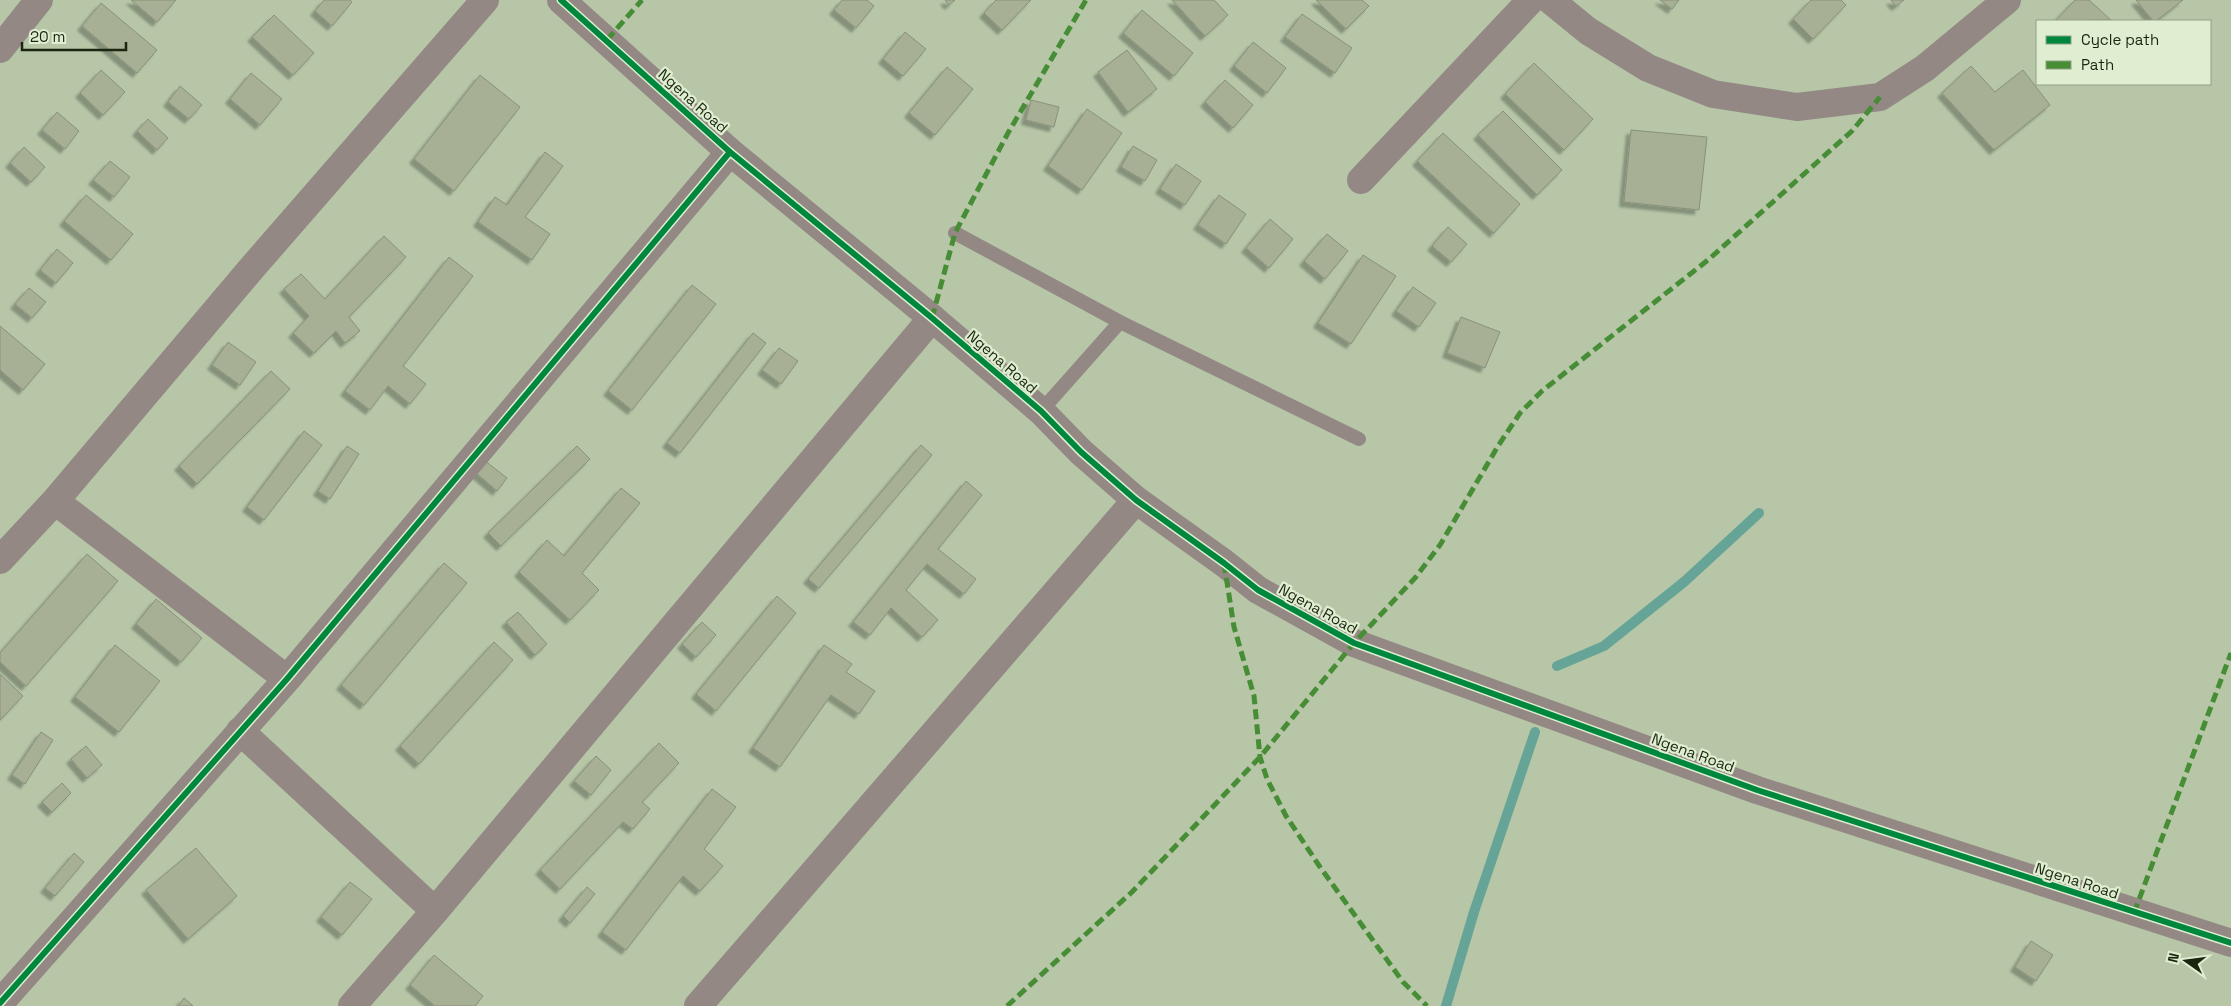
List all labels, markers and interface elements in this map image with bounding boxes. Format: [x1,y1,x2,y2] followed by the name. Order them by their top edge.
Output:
[22,20,126,52] scale bar
[2036,20,2211,85] legend
[30,27,65,46] text: 20 m
[2081,30,2159,49] text: Cycle path
[2081,55,2114,74] text: Path
[655,64,732,137] street label: Ngena Road
[963,326,1041,397] street label: Ngena Road
[1276,579,1361,638] street label: Ngena Road
[1649,729,1737,776] street label: Ngena Road
[2033,858,2121,903] street label: Ngena Road
[2161,936,2211,986] north arrow
[2164,951,2183,965] text: N

